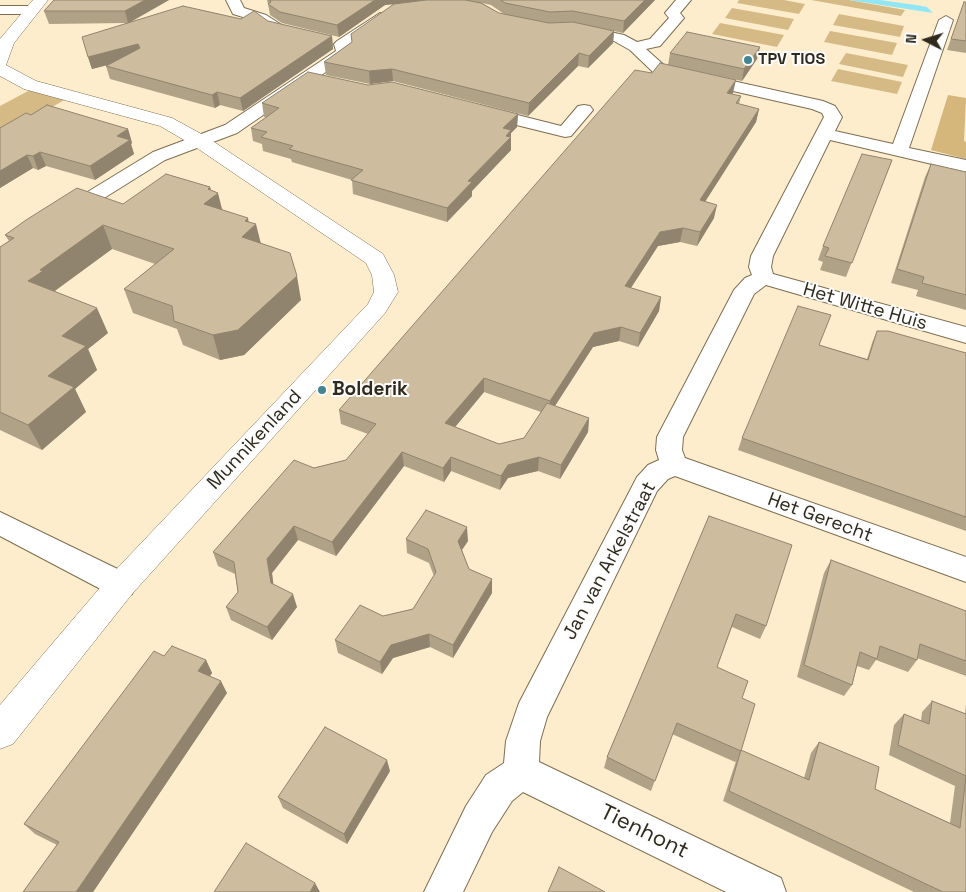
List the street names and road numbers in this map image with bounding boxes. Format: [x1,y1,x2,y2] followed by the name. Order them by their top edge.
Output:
[800,278,930,336] street label: Het Witte Huis
[203,385,307,495] street label: Munnikenland
[559,478,661,644] street label: Jan van Arkelstraat
[764,488,876,548] street label: Het Gerecht
[596,799,692,865] street label: Tienhont

